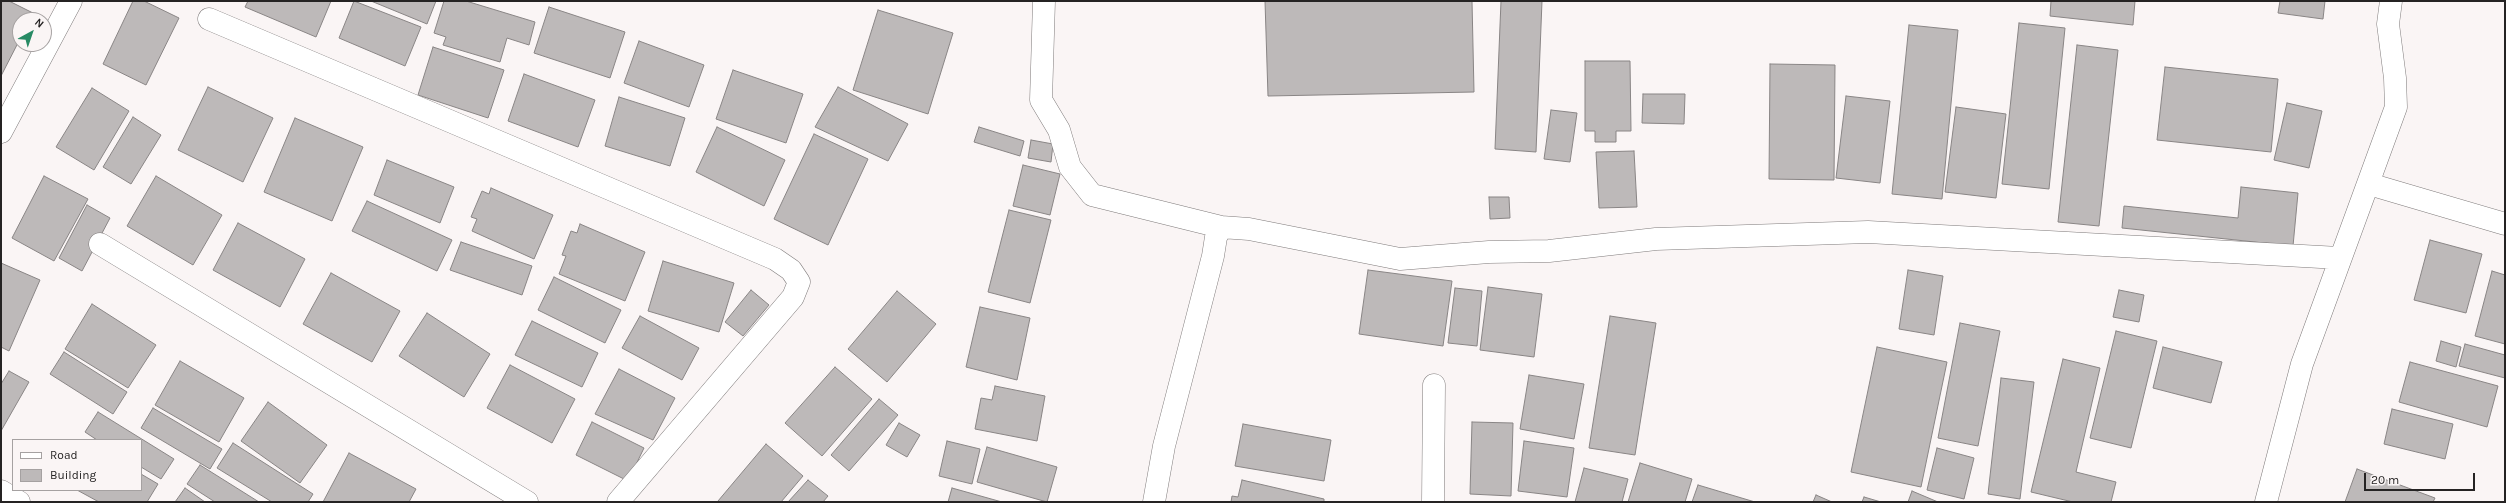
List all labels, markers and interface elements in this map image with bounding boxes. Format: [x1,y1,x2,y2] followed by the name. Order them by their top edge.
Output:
[12,12,52,52] north arrow
[32,16,47,31] text: N
[12,439,142,491] legend
[50,448,78,462] text: Road
[2366,465,2477,491] scale bar
[50,468,96,482] text: Building
[2371,473,2399,487] text: 20 m

